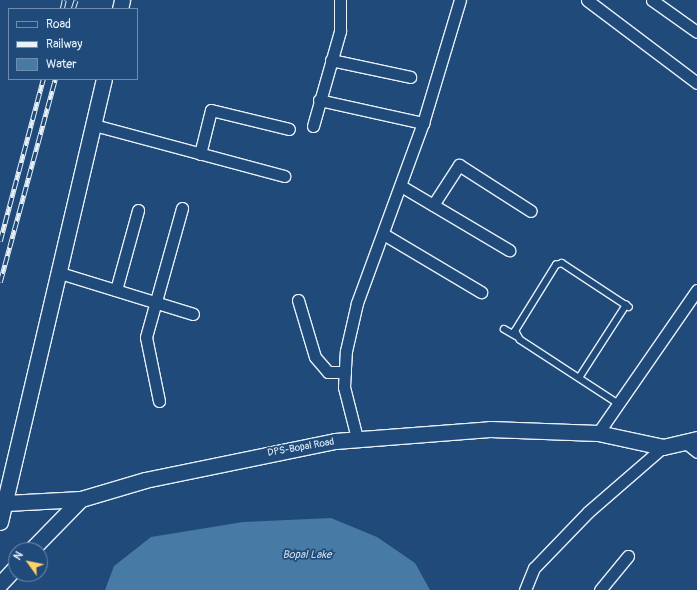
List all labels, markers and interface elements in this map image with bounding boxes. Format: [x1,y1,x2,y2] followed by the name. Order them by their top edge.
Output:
[8,8,138,80] legend
[46,17,71,32] text: Road
[46,37,82,52] text: Railway
[46,57,77,72] text: Water
[267,436,335,460] street label: DPS-Bopal Road
[8,542,48,582] north arrow
[283,548,331,562] water label: Bopal Lake
[11,549,26,562] text: N

